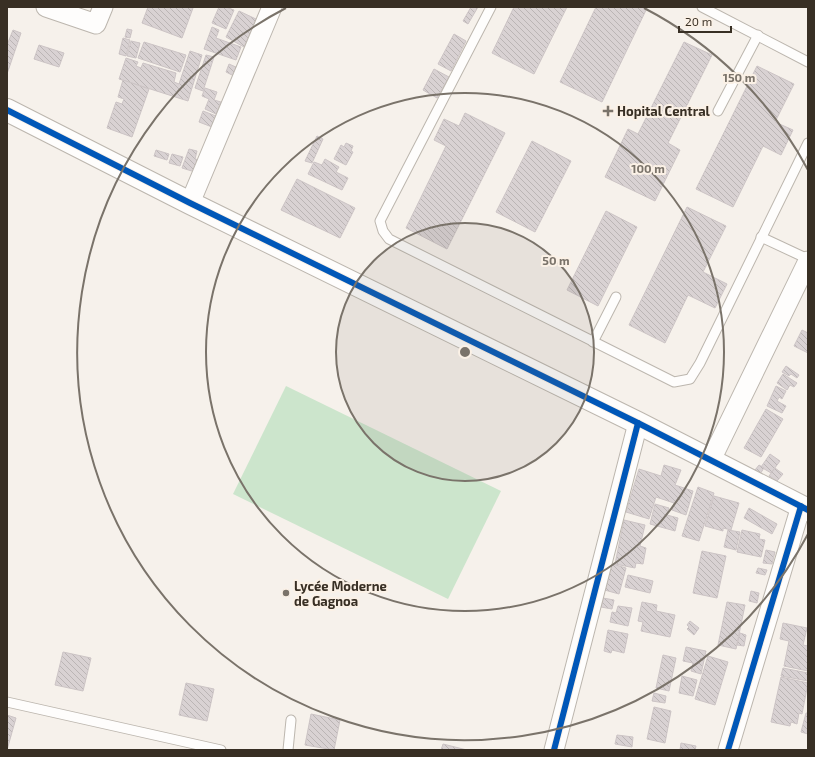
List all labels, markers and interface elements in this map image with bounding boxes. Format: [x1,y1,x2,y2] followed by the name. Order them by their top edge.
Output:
[679,8,731,34] scale bar
[685,14,712,28] text: 20 m
[723,70,755,84] text: 150 m
[617,103,711,119] place label: Hopital Central
[602,105,614,117] marker: Hopital Central
[631,161,665,175] text: 100 m
[542,253,570,267] text: 50 m
[458,345,472,359] centre of rings
[294,578,387,609] place label: Lycée Moderne de Gagnoa
[281,588,291,598] marker: Lycée Moderne de Gagnoa

